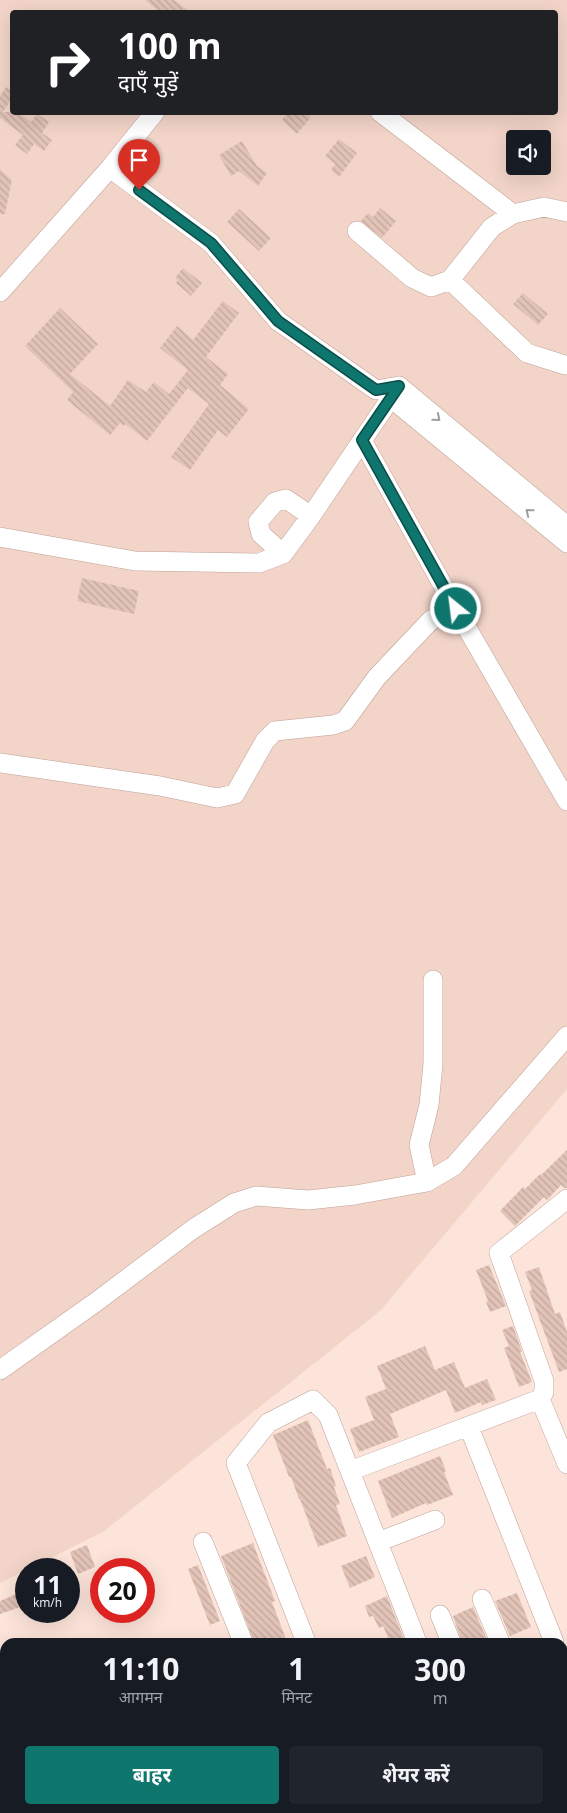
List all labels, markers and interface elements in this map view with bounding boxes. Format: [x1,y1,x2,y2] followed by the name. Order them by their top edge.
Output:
[118,22,222,69] text: 100 m
[35,30,100,95] icon: right
[118,67,178,97] text: दाएँ मुड़ें
[506,130,551,175] map controls
[506,130,551,175] button: sound
[118,139,160,190] pin
[125,146,153,174] icon: arrive
[431,412,440,421] one-way arrow
[526,509,535,518] one-way arrow
[429,582,481,634] position arrow
[90,1558,155,1623] speed limit sign: 20
[33,1567,62,1601] text: 11
[33,1594,62,1611] text: km/h
[102,1648,179,1689] text: 11:10
[288,1648,305,1689] text: 1
[414,1649,466,1690] text: 300
[119,1686,163,1708] text: आगमन
[282,1686,312,1708] text: मिनट
[433,1687,447,1709] text: m
[25,1746,279,1804] button: बाहर
[289,1746,543,1804] button: शेयर करें

